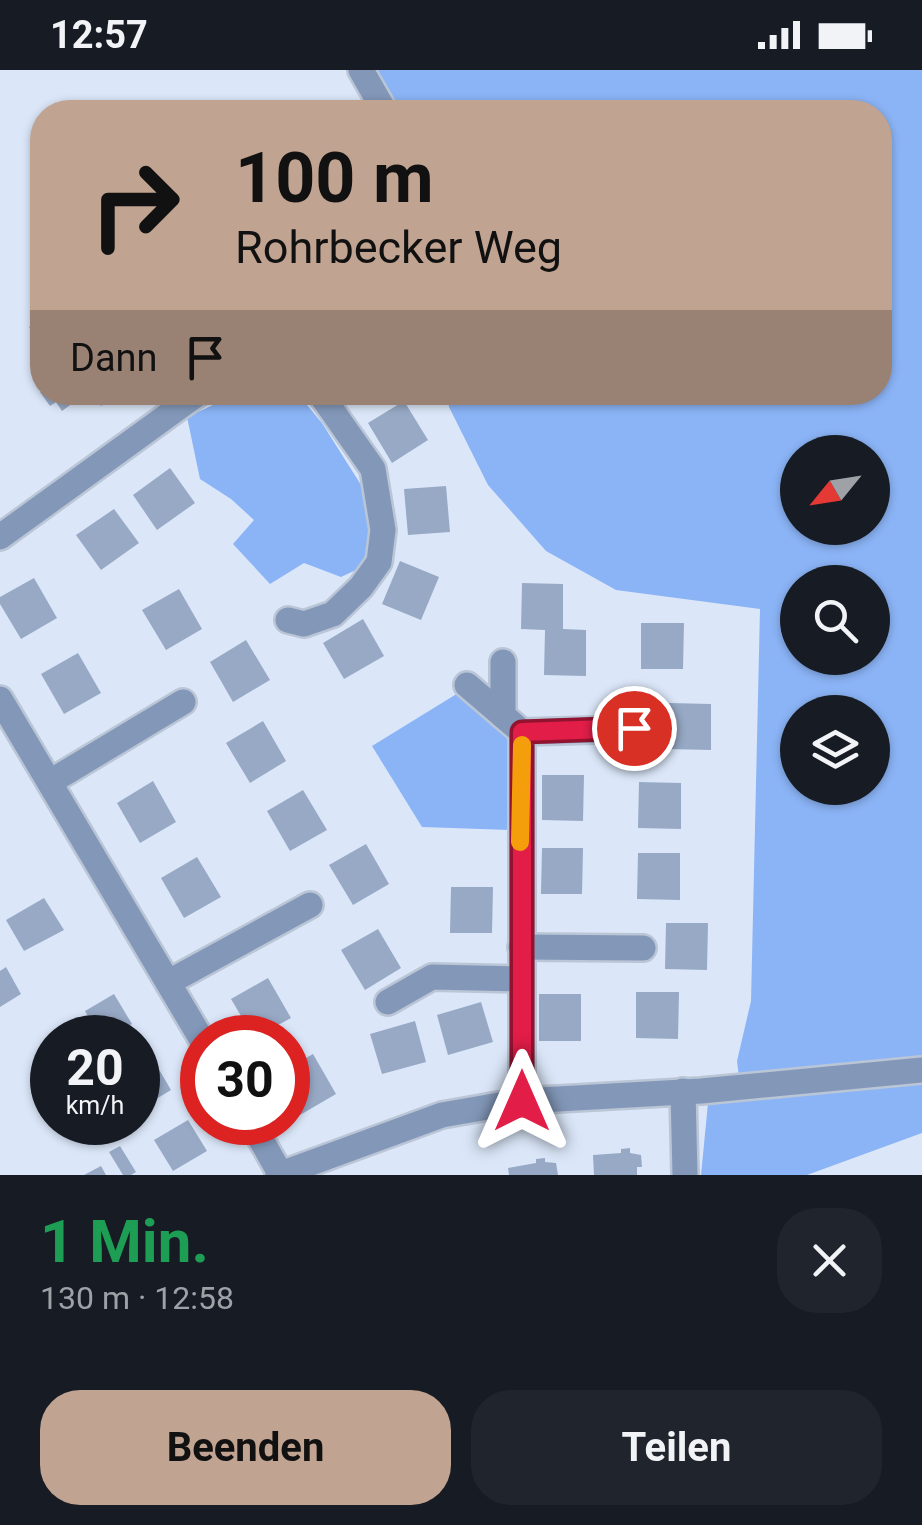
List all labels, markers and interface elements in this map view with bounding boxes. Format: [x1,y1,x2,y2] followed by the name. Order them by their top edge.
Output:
[50,13,148,57] text: 12:57
[235,137,434,219] text: 100 m
[70,140,200,270] icon: right
[235,221,562,274] text: Rohrbecker Weg
[178,330,233,385] icon: arrive
[70,336,158,380] text: Dann
[780,435,890,545] north arrow
[780,435,890,805] map controls
[780,565,890,675] button: search
[592,686,677,771] pin
[780,695,890,805] button: layers
[607,701,662,756] icon: arrive
[180,1015,310,1145] speed limit sign: 30
[66,1039,124,1097] text: 20
[470,1049,574,1153] position arrow
[66,1091,124,1120] text: km/h
[40,1206,209,1277] text: 1 Min.
[777,1208,882,1313] button: close
[40,1279,234,1317] text: 130 m · 12:58
[40,1390,451,1505] button: Beenden
[471,1390,882,1505] button: Teilen

